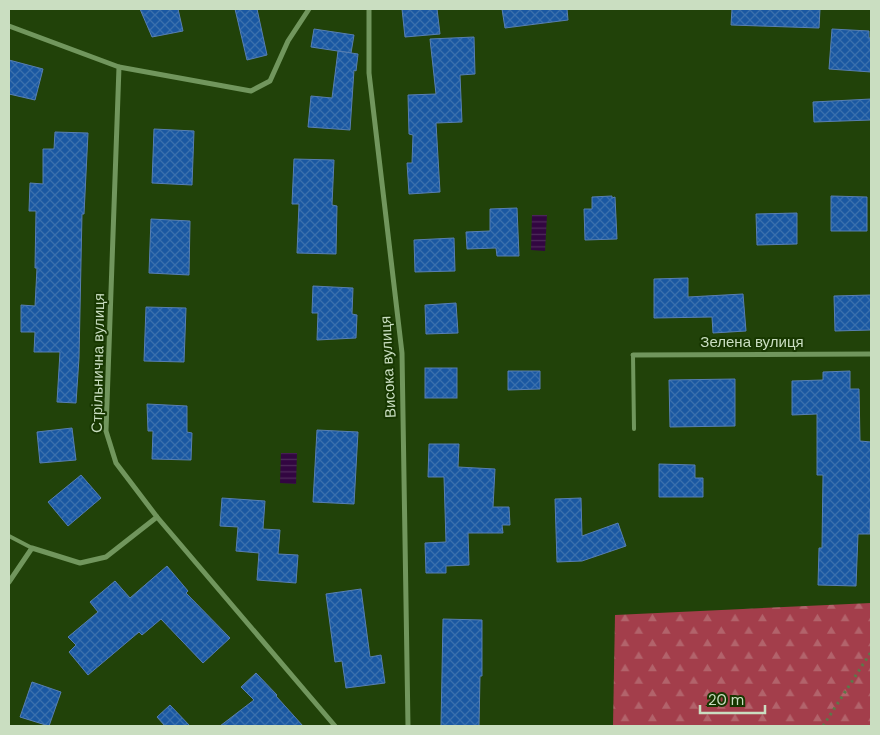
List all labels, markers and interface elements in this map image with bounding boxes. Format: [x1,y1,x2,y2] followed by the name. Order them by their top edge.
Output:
[87,293,109,433] street label: Стрільнична вулиця
[375,315,401,419] street label: Висока вулиця
[700,332,804,352] street label: Зелена вулиця
[700,682,765,714] scale bar
[708,690,744,710] text: 20 m

